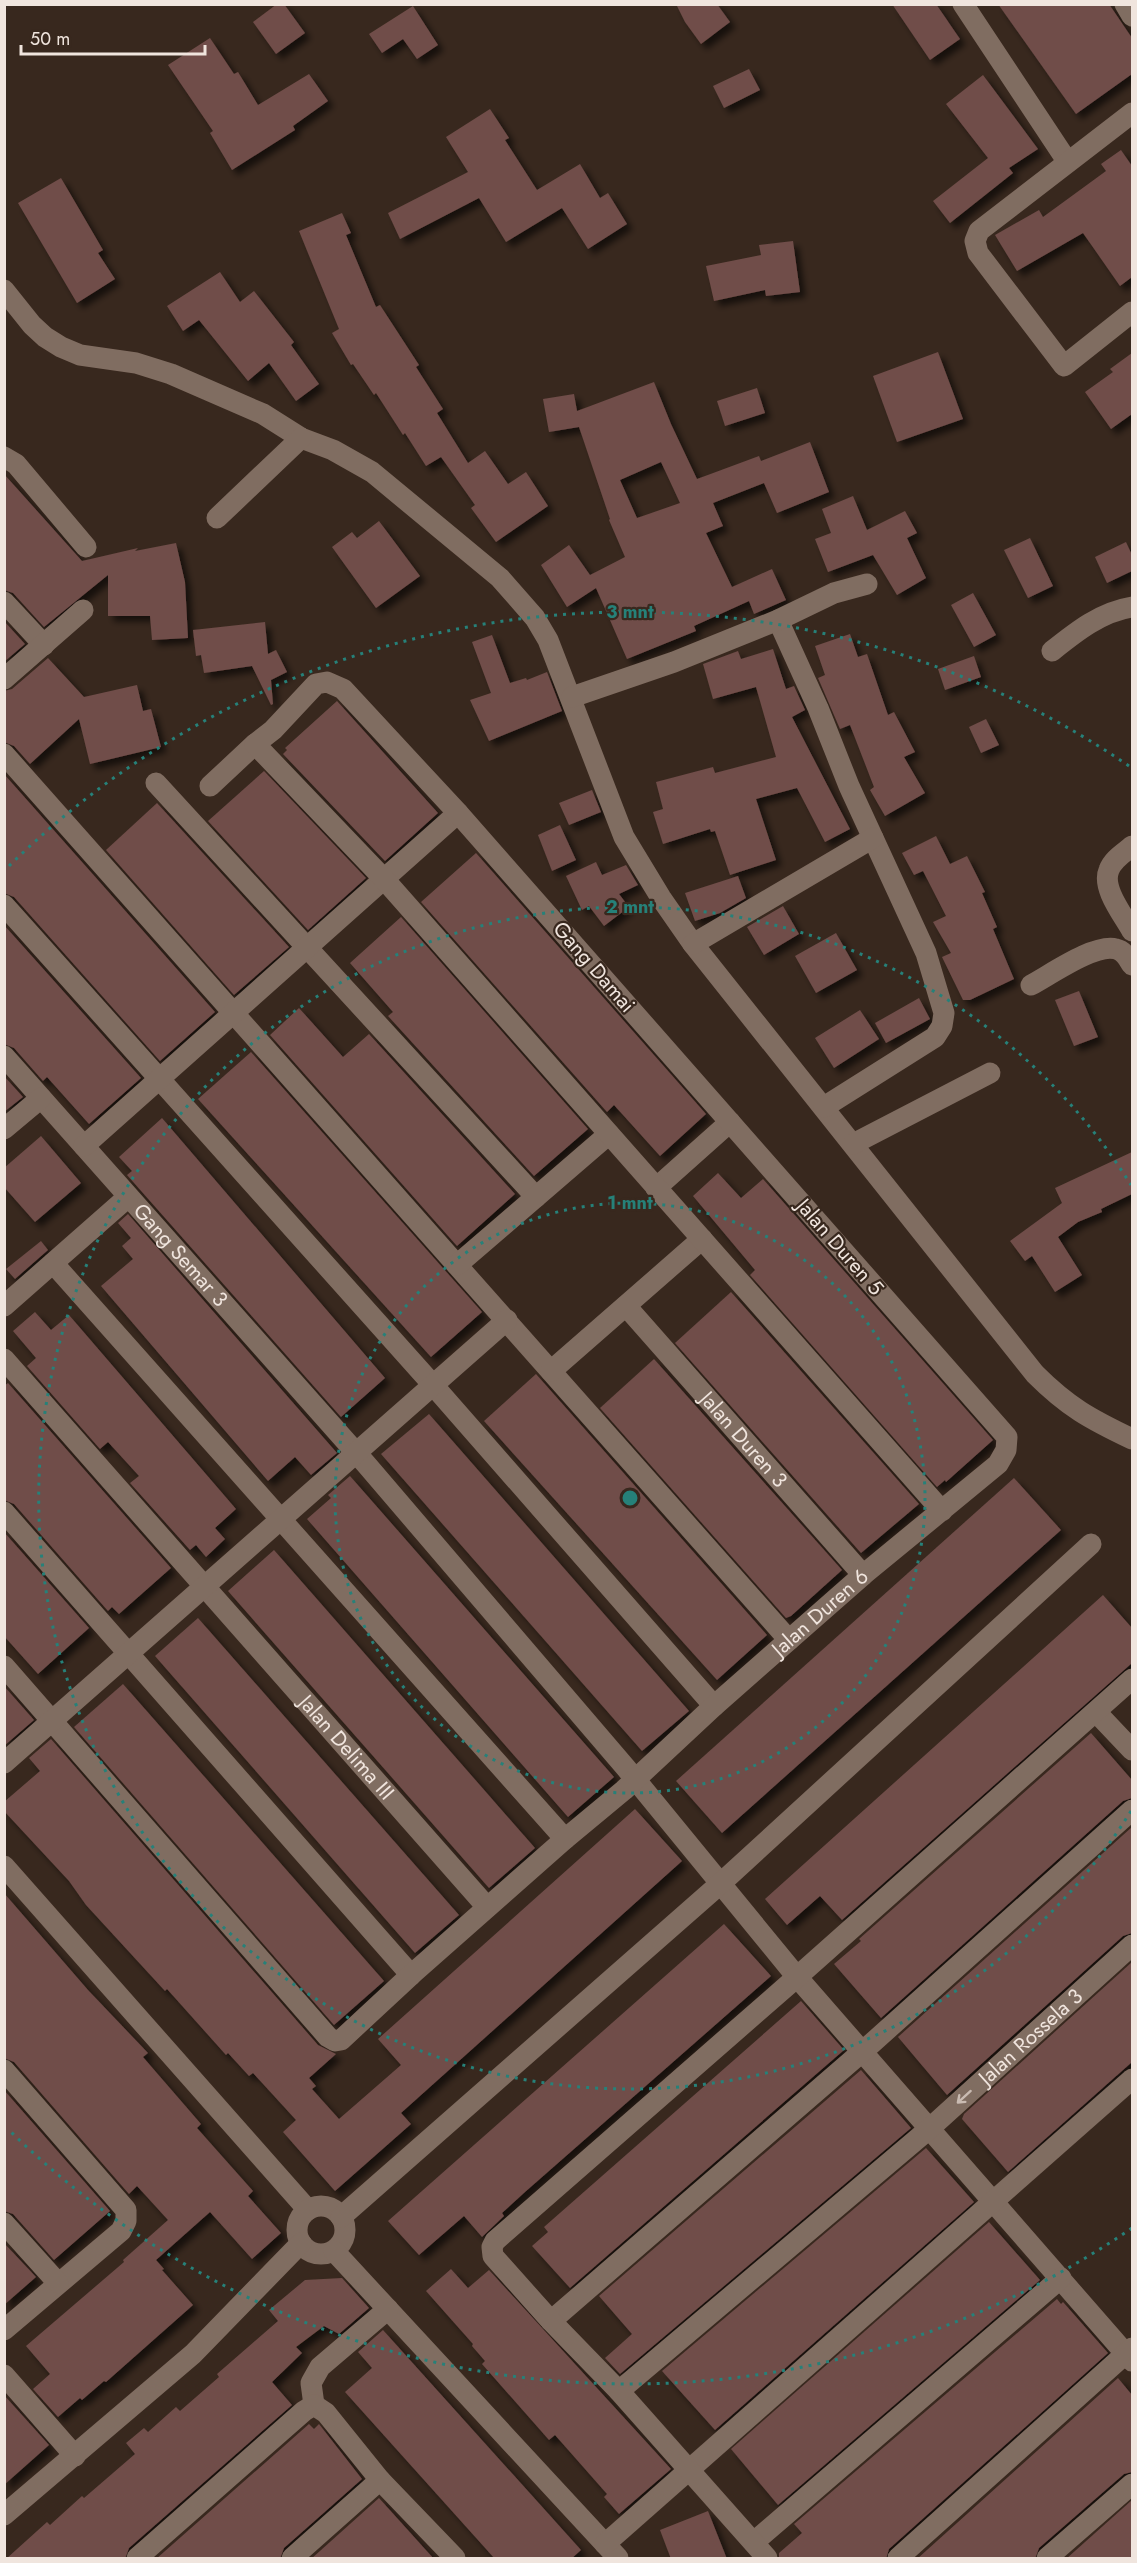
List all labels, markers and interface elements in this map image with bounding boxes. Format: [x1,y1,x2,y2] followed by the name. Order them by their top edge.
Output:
[21,18,206,56] scale bar
[30,26,70,52] text: 50 m
[606,599,654,625] text: 3 mnt
[606,894,654,920] text: 2 mnt
[546,915,642,1019] street label: Gang Damai
[607,1190,653,1216] text: 1 mnt
[787,1190,891,1302] street label: Jalan Duren 5
[126,1197,235,1313] street label: Gang Semar 3
[691,1383,794,1494] street label: Jalan Duren 3
[620,1488,640,1508] centre of rings
[763,1562,875,1665] street label: Jalan Duren 6
[290,1686,401,1807] street label: Jalan Delima III
[970,1982,1089,2094] street label: Jalan Rossela 3
[957,2090,972,2104] one-way arrow

